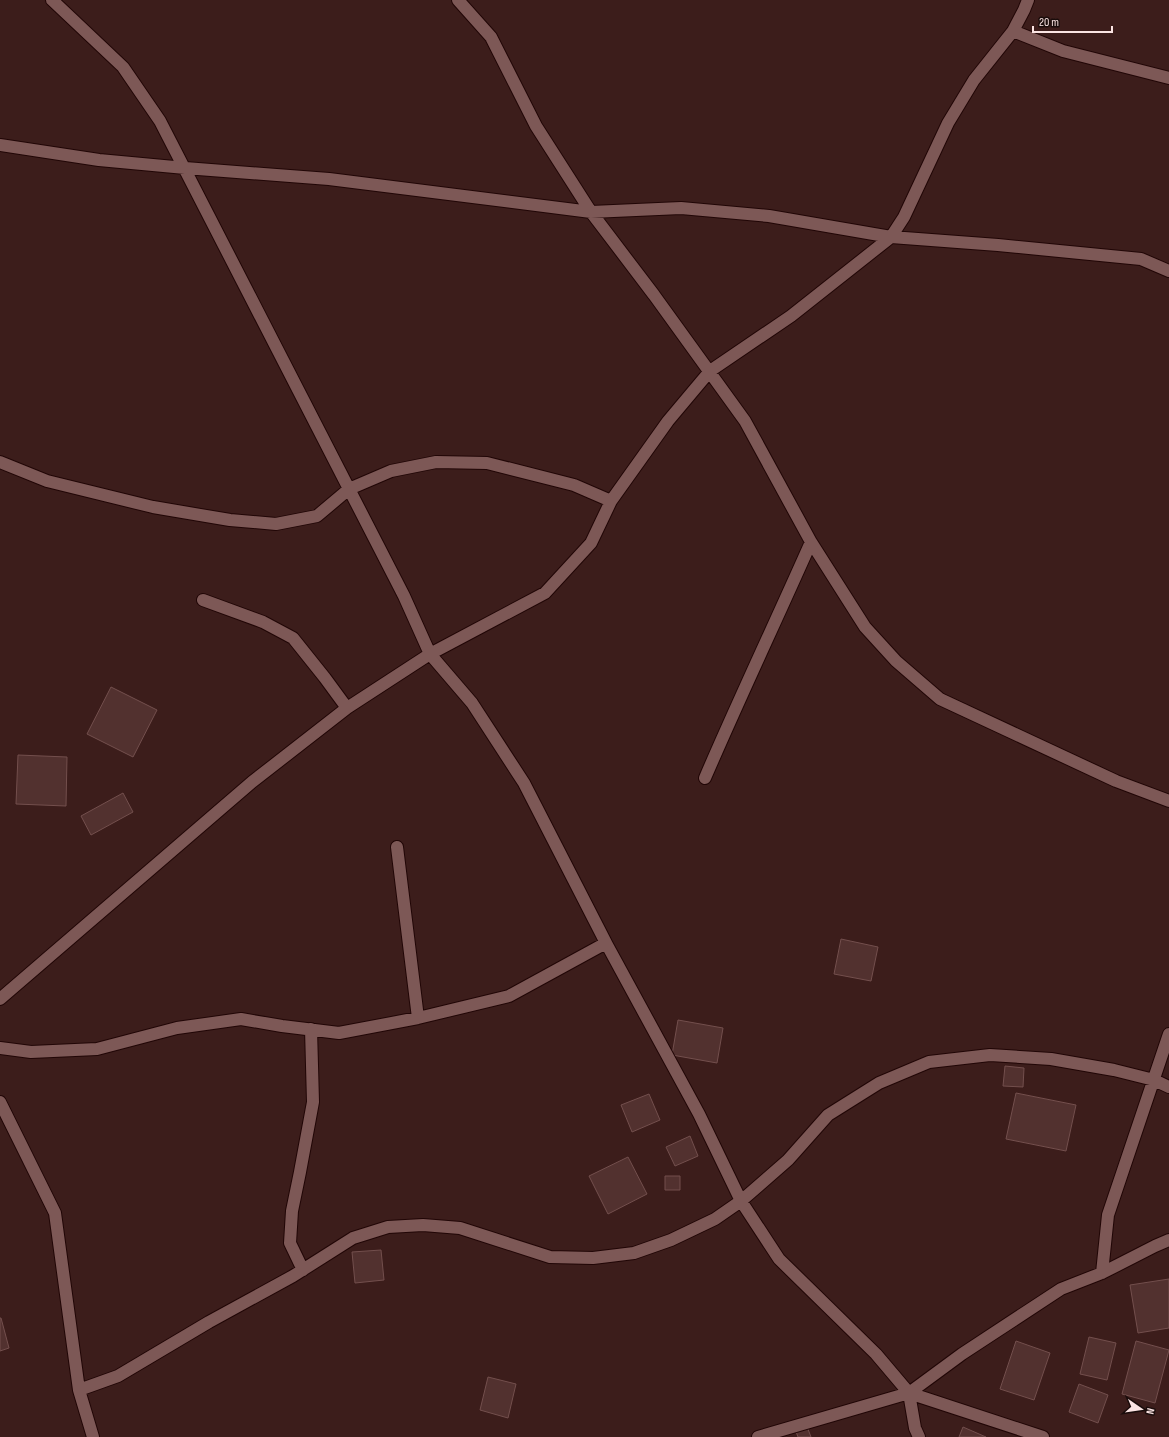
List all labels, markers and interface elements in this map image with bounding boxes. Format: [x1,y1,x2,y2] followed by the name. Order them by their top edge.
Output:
[1033,8,1112,34] scale bar
[1039,15,1059,30] text: 20 m
[1121,1389,1161,1429] north arrow
[1143,1407,1157,1416] text: N

